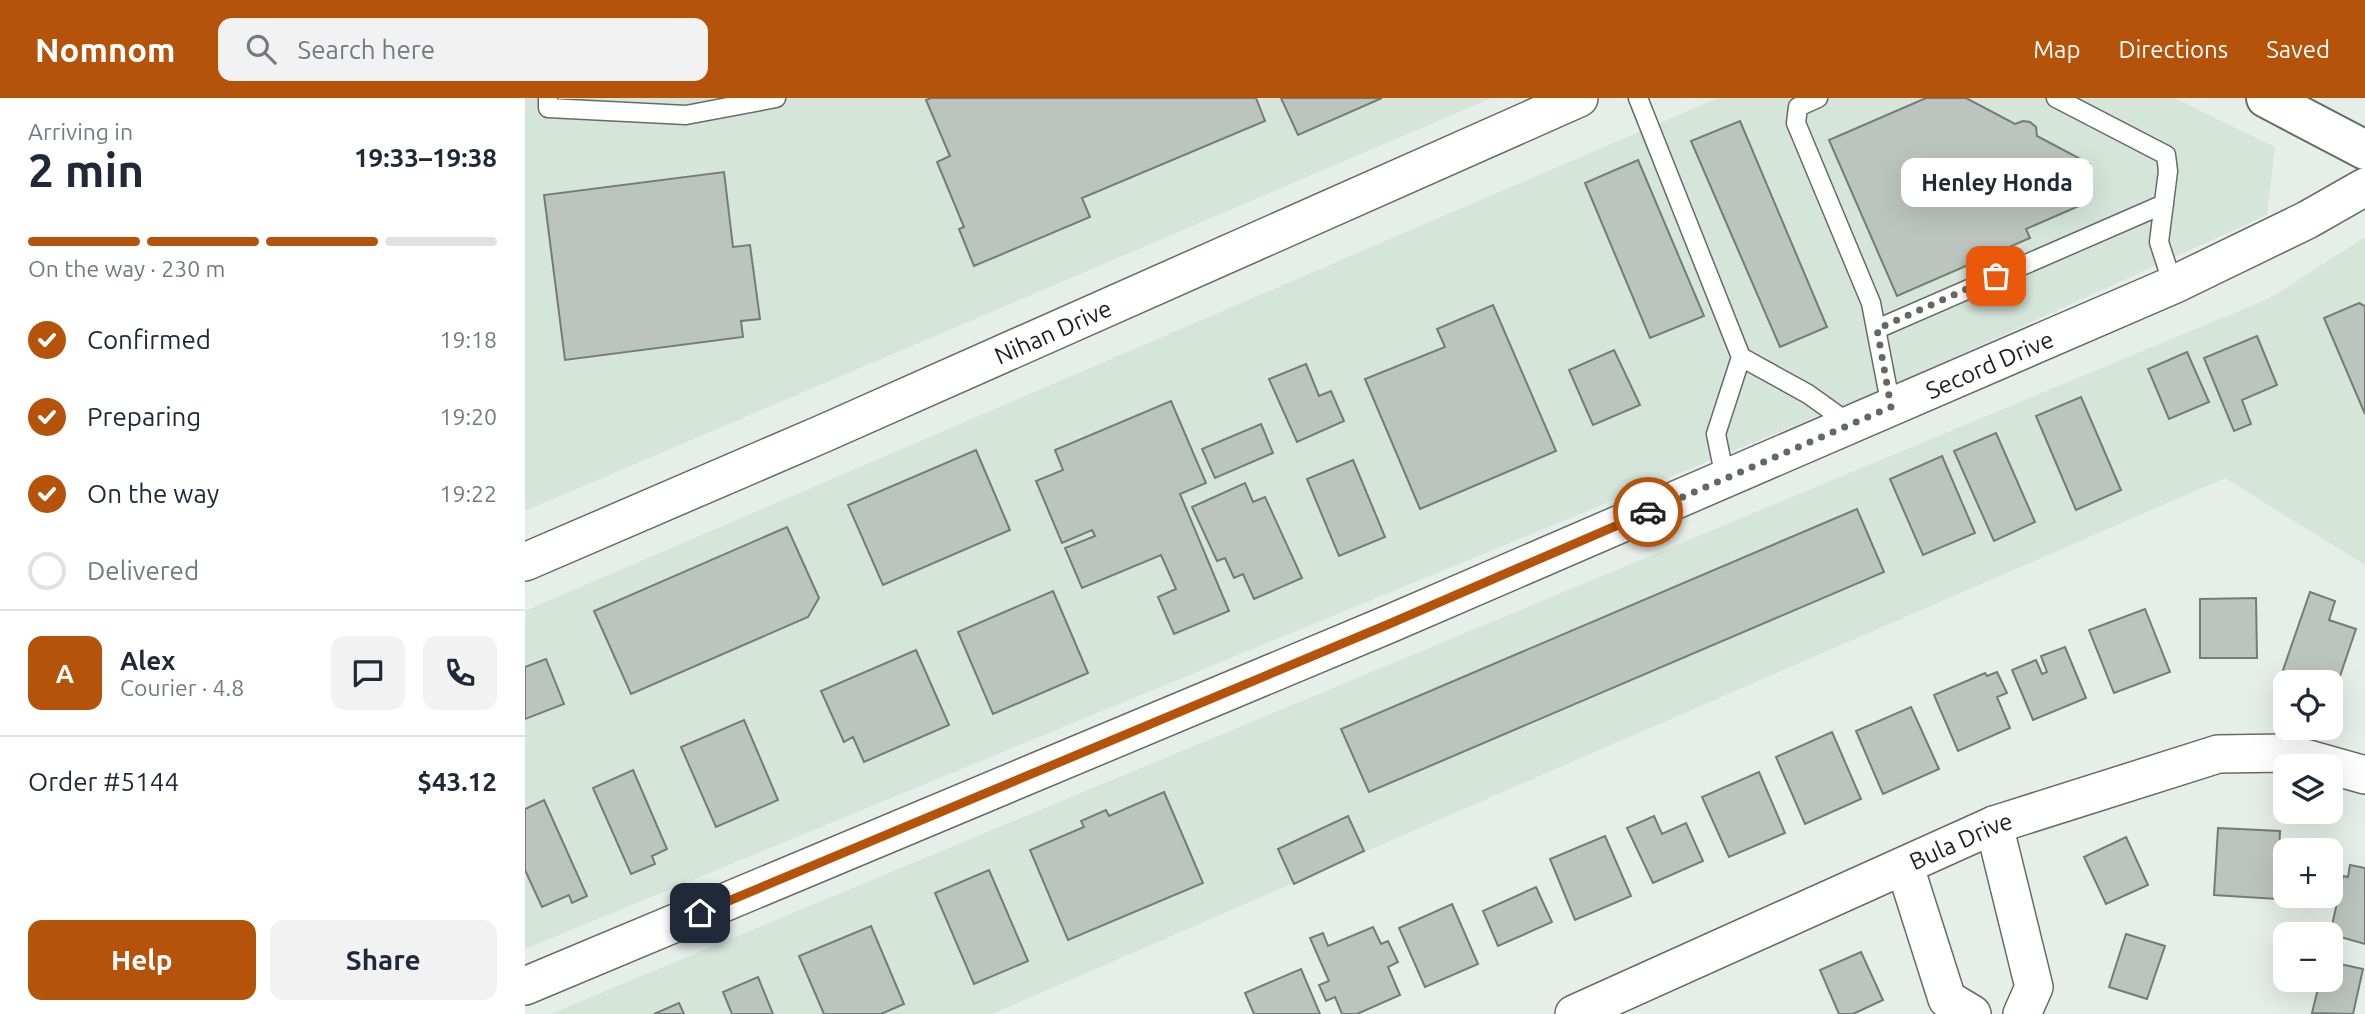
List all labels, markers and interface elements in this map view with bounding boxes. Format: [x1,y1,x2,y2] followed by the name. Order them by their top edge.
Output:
[218,18,708,81] search box
[242,30,280,68] icon: search
[35,31,176,68] text: Nomnom
[298,35,435,64] text: Search here
[2033,36,2080,63] text: Map
[2118,36,2228,63] text: Directions
[2266,36,2330,63] text: Saved
[28,119,133,144] text: Arriving in
[354,143,497,172] text: 19:33–19:38
[28,144,144,196] text: 2 min
[1900,157,2092,206] callout: Henley Honda
[1921,170,2073,195] text: Henley Honda
[1966,246,2026,306] pin
[28,256,225,281] text: On the way · 230 m
[1977,257,2015,295] icon: bag
[990,294,1115,369] street label: Nihan Drive
[28,321,66,359] icon: check
[87,325,211,354] text: Confirmed
[1922,325,2057,404] street label: Secord Drive
[439,327,497,352] text: 19:18
[28,398,66,436] icon: check
[87,402,201,431] text: Preparing
[439,404,497,429] text: 19:20
[28,475,66,513] icon: check
[1613,477,1683,547] courier
[87,479,219,508] text: On the way
[439,481,497,506] text: 19:22
[1629,493,1667,531] icon: car
[87,556,199,585] text: Delivered
[331,636,405,710] button: chat
[423,636,497,710] button: phone
[120,646,175,675] text: Alex
[56,659,74,688] text: A
[2273,670,2343,992] map controls
[2273,670,2343,740] button: locate
[120,675,244,700] text: Courier · 4.8
[2273,754,2343,824] button: layers
[28,767,179,796] text: Order #5144
[417,767,497,796] text: $43.12
[1905,807,2016,875] street label: Bula Drive
[2273,838,2343,908] button: +
[670,883,730,943] pin
[681,894,719,932] icon: home
[28,920,256,1000] button: Help
[270,920,497,1000] button: Share
[2273,922,2343,992] button: −

